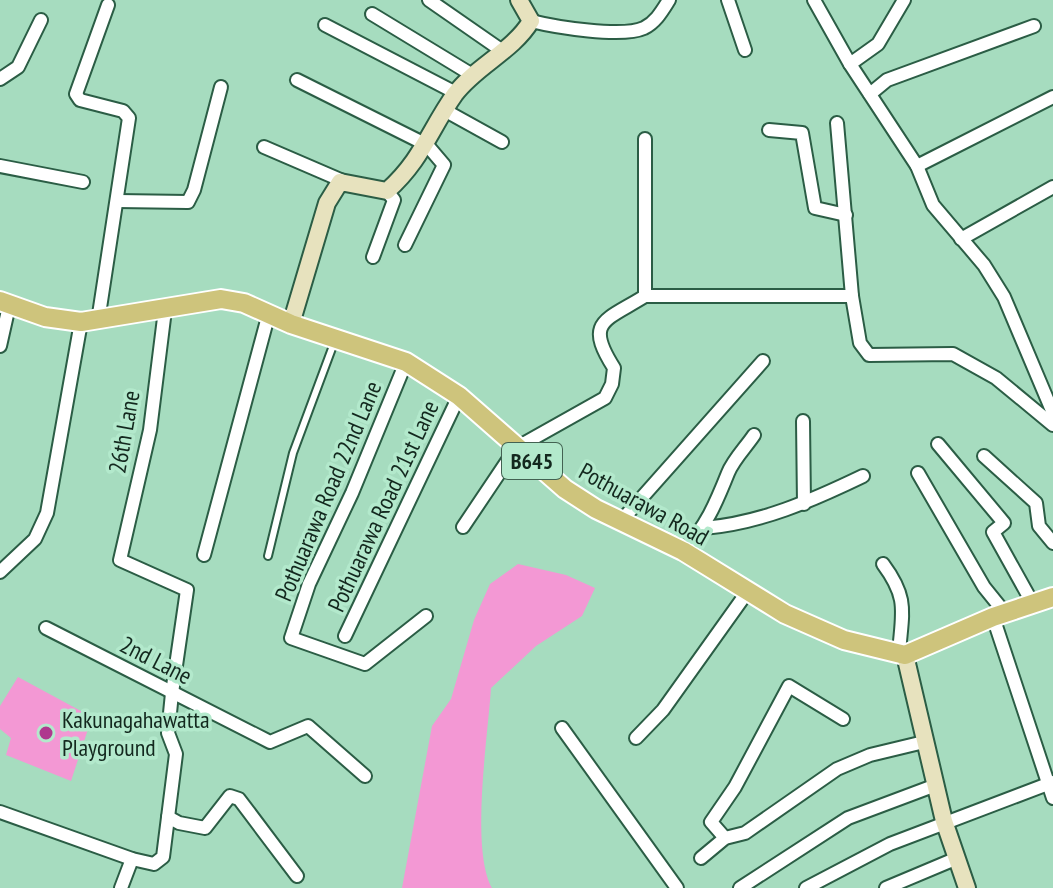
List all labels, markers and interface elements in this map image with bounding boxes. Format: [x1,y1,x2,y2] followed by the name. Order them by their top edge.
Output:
[268,376,388,606] street label: Pothuarawa Road 22nd Lane
[101,388,147,476] street label: 26th Lane
[320,395,446,617] street label: Pothuarawa Road 21st Lane
[502,443,562,479] road number: B645
[574,456,714,552] street label: Pothuarawa Road
[115,629,197,691] street label: 2nd Lane
[62,704,209,763] place label: Kakunagahawatta Playground
[37,724,55,742] marker: Kakunagahawatta Playground

